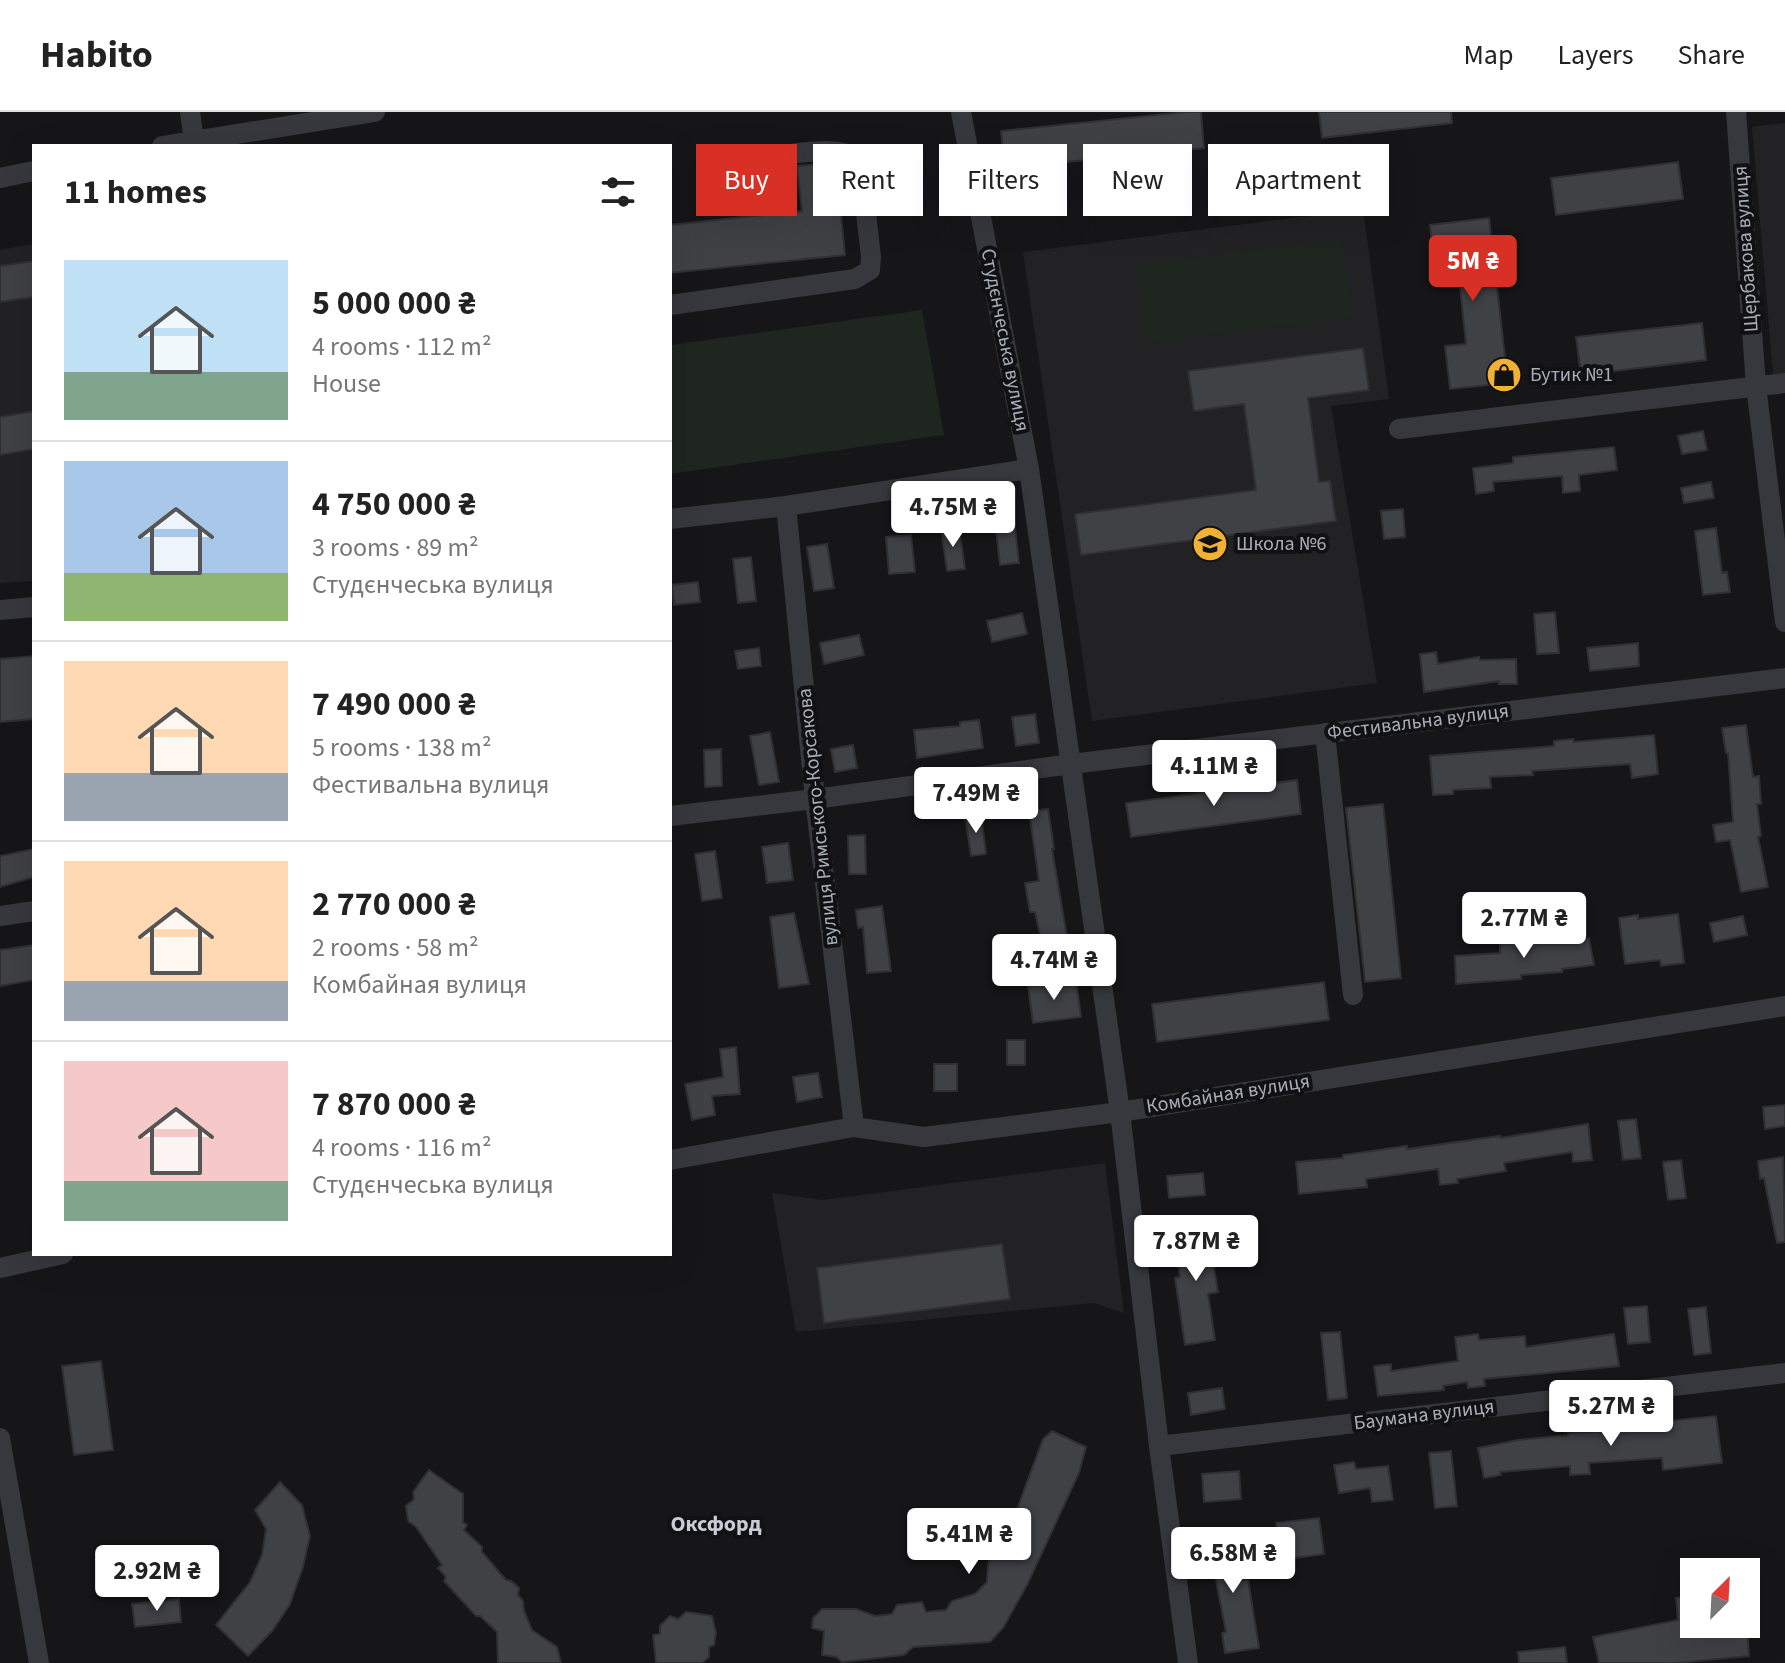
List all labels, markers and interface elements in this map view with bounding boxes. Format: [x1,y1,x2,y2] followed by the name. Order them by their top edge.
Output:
[40,28,153,82] text: Habito
[1463,35,1513,75] text: Map
[1557,35,1633,75] text: Layers
[1677,35,1745,75] text: Share
[696,144,797,216] chip: Buy
[813,144,923,216] chip: Rent
[939,144,1067,216] chip: Filters
[1083,144,1192,216] chip: New
[1208,144,1389,216] chip: Apartment
[1726,165,1766,333] street label: Щербакова вулиця
[64,168,207,217] text: 11 homes
[596,170,640,214] icon: filters
[1426,235,1520,303] pin: 5M ₴
[1447,242,1499,279] text: 5M ₴
[974,246,1036,434] street label: Студєнчеська вулиця
[312,279,476,328] text: 5 000 000 ₴
[128,292,224,388] icon: home
[312,328,491,365] text: 4 rooms · 112 m²
[1485,356,1523,394] shop icon: Бутик №1
[1530,361,1613,389] place label: Бутик №1
[312,365,381,402] text: House
[312,480,476,529] text: 4 750 000 ₴
[879,481,1027,549] pin: 4.75M ₴
[909,488,997,525] text: 4.75M ₴
[128,493,224,589] icon: home
[1191,525,1229,563] school or university icon: Школа №6
[312,529,479,566] text: 3 rooms · 89 m²
[1236,530,1326,558] place label: Школа №6
[312,566,554,603] text: Студєнчеська вулиця
[312,680,476,729] text: 7 490 000 ₴
[791,687,845,947] street label: вулиця Римського-Корсакова
[128,693,224,789] icon: home
[1326,697,1510,747] street label: Фестивальна вулиця
[312,729,491,766] text: 5 rooms · 138 m²
[1140,740,1288,808] pin: 4.11M ₴
[1170,747,1258,784] text: 4.11M ₴
[312,766,549,803] text: Фестивальна вулиця
[902,767,1050,835] pin: 7.49M ₴
[932,774,1020,811] text: 7.49M ₴
[312,880,476,929] text: 2 770 000 ₴
[1450,892,1598,960] pin: 2.77M ₴
[128,893,224,989] icon: home
[1480,899,1568,936] text: 2.77M ₴
[312,929,479,966] text: 2 rooms · 58 m²
[980,934,1128,1002] pin: 4.74M ₴
[1010,941,1098,978] text: 4.74M ₴
[312,966,527,1003] text: Комбайная вулиця
[1144,1067,1312,1121] street label: Комбайная вулиця
[312,1080,476,1129] text: 7 870 000 ₴
[128,1093,224,1189] icon: home
[312,1129,491,1166] text: 4 rooms · 116 m²
[312,1166,554,1203] text: Студєнчеська вулиця
[1122,1215,1270,1283] pin: 7.87M ₴
[1152,1222,1240,1259] text: 7.87M ₴
[1537,1380,1685,1448] pin: 5.27M ₴
[1567,1387,1655,1424] text: 5.27M ₴
[1352,1392,1496,1438] street label: Баумана вулиця
[671,1508,762,1540] district label: Оксфорд
[895,1508,1043,1576] pin: 5.41M ₴
[925,1515,1013,1552] text: 5.41M ₴
[1159,1527,1307,1595] pin: 6.58M ₴
[1189,1534,1277,1571] text: 6.58M ₴
[83,1545,231,1613] pin: 2.92M ₴
[113,1552,201,1589] text: 2.92M ₴
[1680,1558,1760,1638] north arrow
[1680,1558,1760,1638] map controls

